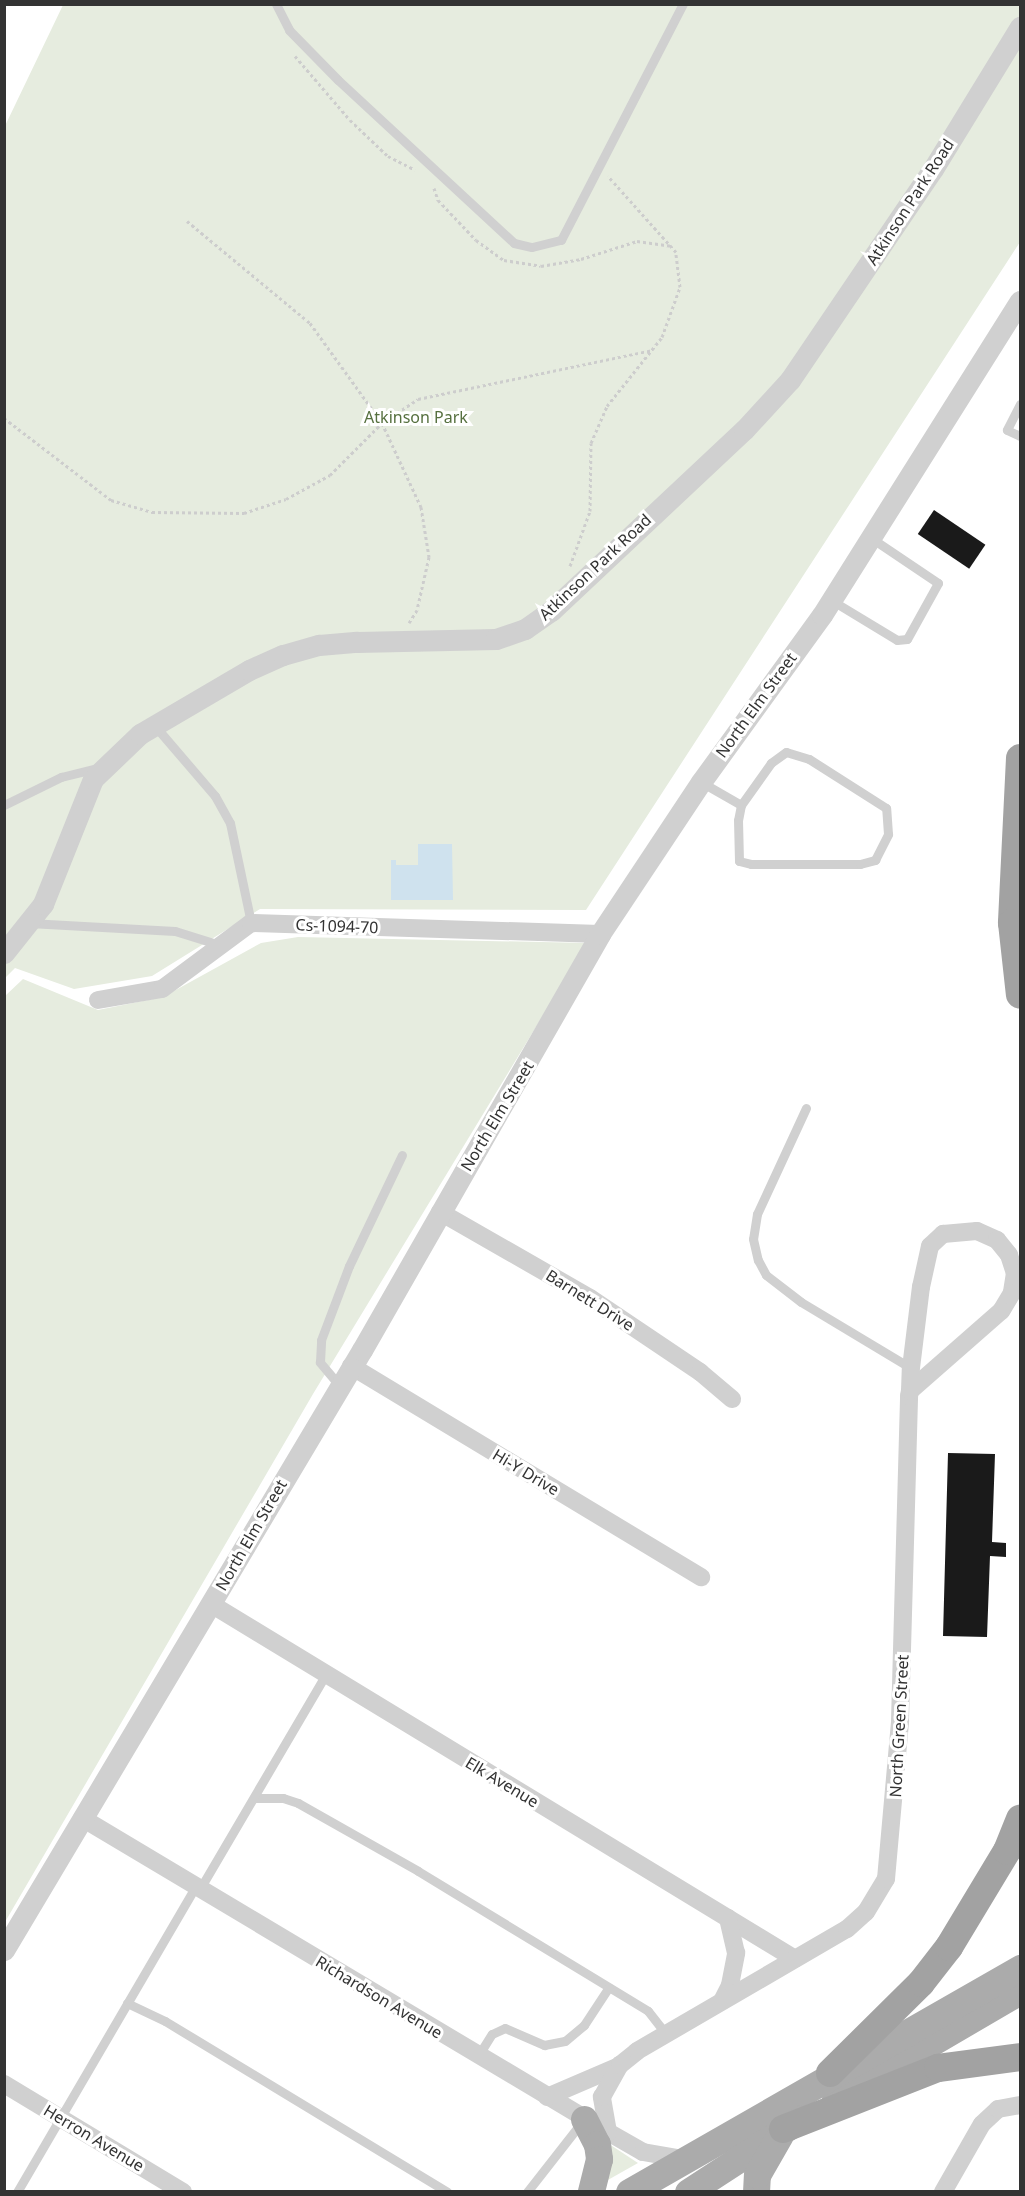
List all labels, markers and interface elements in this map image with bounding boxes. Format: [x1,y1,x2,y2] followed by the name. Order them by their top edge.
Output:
[862,135,958,269] street label: Atkinson Park Road
[364,407,468,427] park label: Atkinson Park
[535,510,655,624] street label: Atkinson Park Road
[711,649,801,761] street label: North Elm Street
[295,915,379,937] street label: Cs-1094-70
[457,1057,537,1175] street label: North Elm Street
[542,1265,638,1335] street label: Barnett Drive
[489,1445,563,1499] street label: Hi-Y Drive
[211,1476,291,1594] street label: North Elm Street
[886,1654,912,1798] street label: North Green Street
[462,1753,542,1811] street label: Elk Avenue
[312,1952,446,2042] street label: Richardson Avenue
[40,2100,148,2176] street label: Herron Avenue

